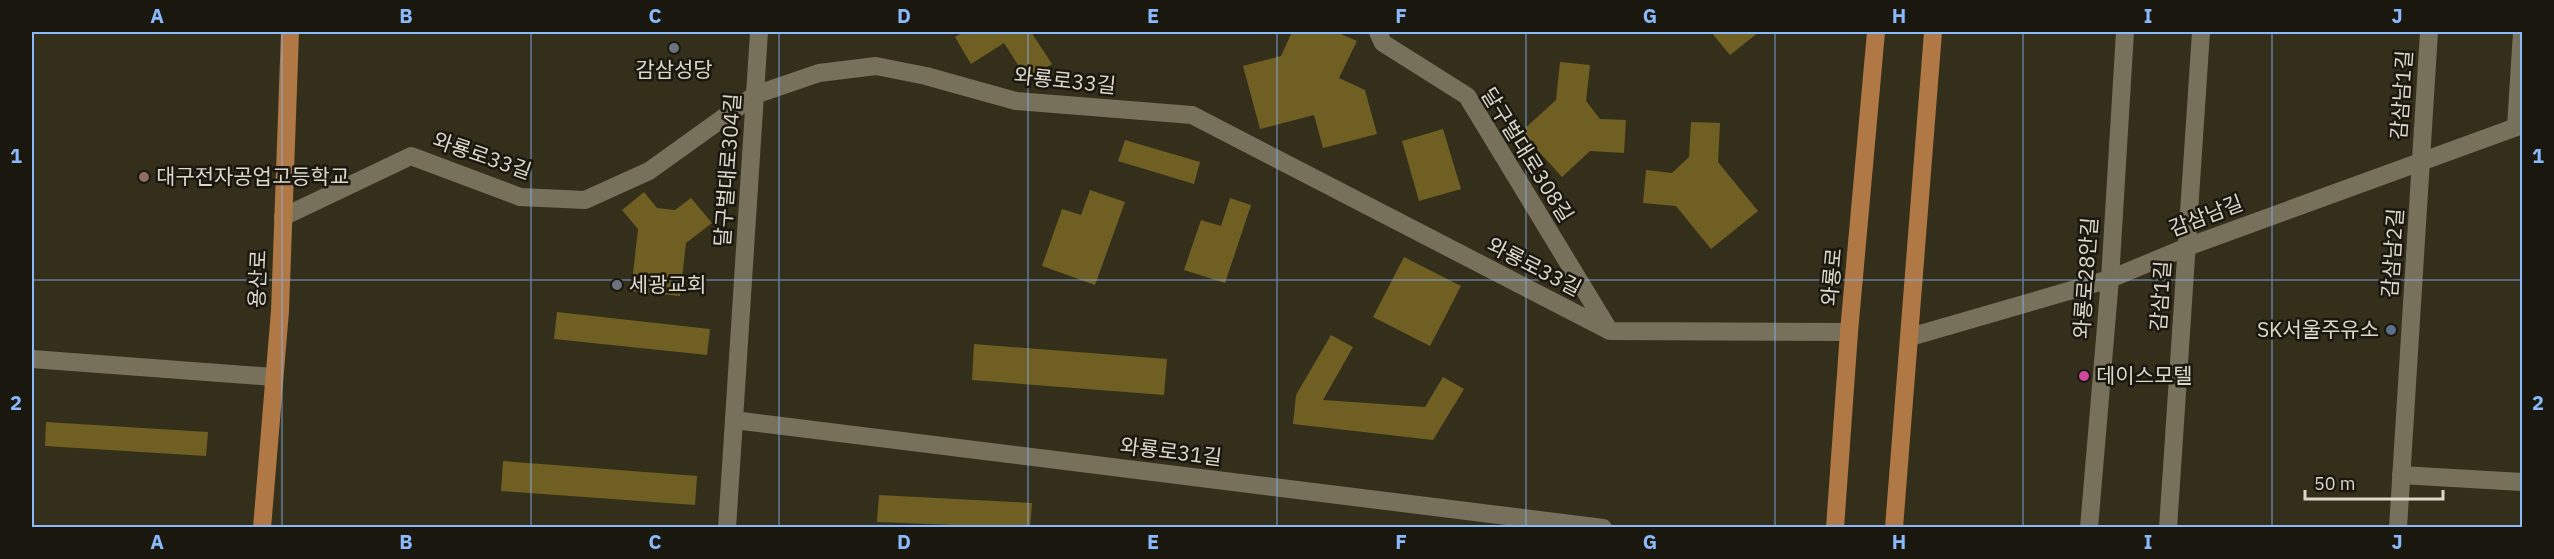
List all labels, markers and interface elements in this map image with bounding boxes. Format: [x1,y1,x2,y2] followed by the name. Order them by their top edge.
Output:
[150,2,164,29] text: A
[399,2,413,29] text: B
[648,2,662,29] text: C
[897,2,911,29] text: D
[1147,2,1159,29] text: E
[1395,2,1407,29] text: F
[1643,2,1657,29] text: G
[1892,2,1906,29] text: H
[2144,2,2152,29] text: I
[2391,2,2403,29] text: J
[667,41,681,55] marker: 감삼성당
[2384,49,2418,141] street label: 감삼남1길
[635,55,713,83] place label: 감삼성당
[1013,61,1118,99] street label: 와룡로33길
[1475,82,1580,227] street label: 달구벌대로308길
[708,92,746,248] street label: 달구벌대로304길
[429,125,535,185] street label: 와룡로33길
[10,142,22,169] text: 1
[2532,142,2544,169] text: 1
[156,162,349,190] place label: 대구전자공업고등학교
[137,170,151,184] marker: 대구전자공업고등학교
[2165,188,2247,242] street label: 감삼남길
[2375,207,2409,299] street label: 감삼남2길
[2067,216,2103,340] street label: 와룡로28안길
[1482,230,1586,302] street label: 와룡로33길
[1815,247,1847,307] street label: 와룡로
[242,250,272,308] street label: 용산로
[2144,260,2176,332] street label: 감삼1길
[629,270,706,298] place label: 세광교회
[610,278,624,292] marker: 세광교회
[2257,315,2379,343] place label: SK서울주유소
[2384,323,2398,337] marker: SK서울주유소
[2096,361,2193,389] place label: 데이스모텔
[2077,369,2091,383] marker: 데이스모텔
[10,389,22,416] text: 2
[2532,389,2544,416] text: 2
[1119,431,1224,471] street label: 와룡로31길
[2305,463,2443,501] scale bar
[2314,472,2356,495] text: 50 m
[150,528,164,555] text: A
[399,528,413,555] text: B
[648,528,662,555] text: C
[897,528,911,555] text: D
[1147,528,1159,555] text: E
[1395,528,1407,555] text: F
[1643,528,1657,555] text: G
[1892,528,1906,555] text: H
[2144,528,2152,555] text: I
[2391,528,2403,555] text: J

